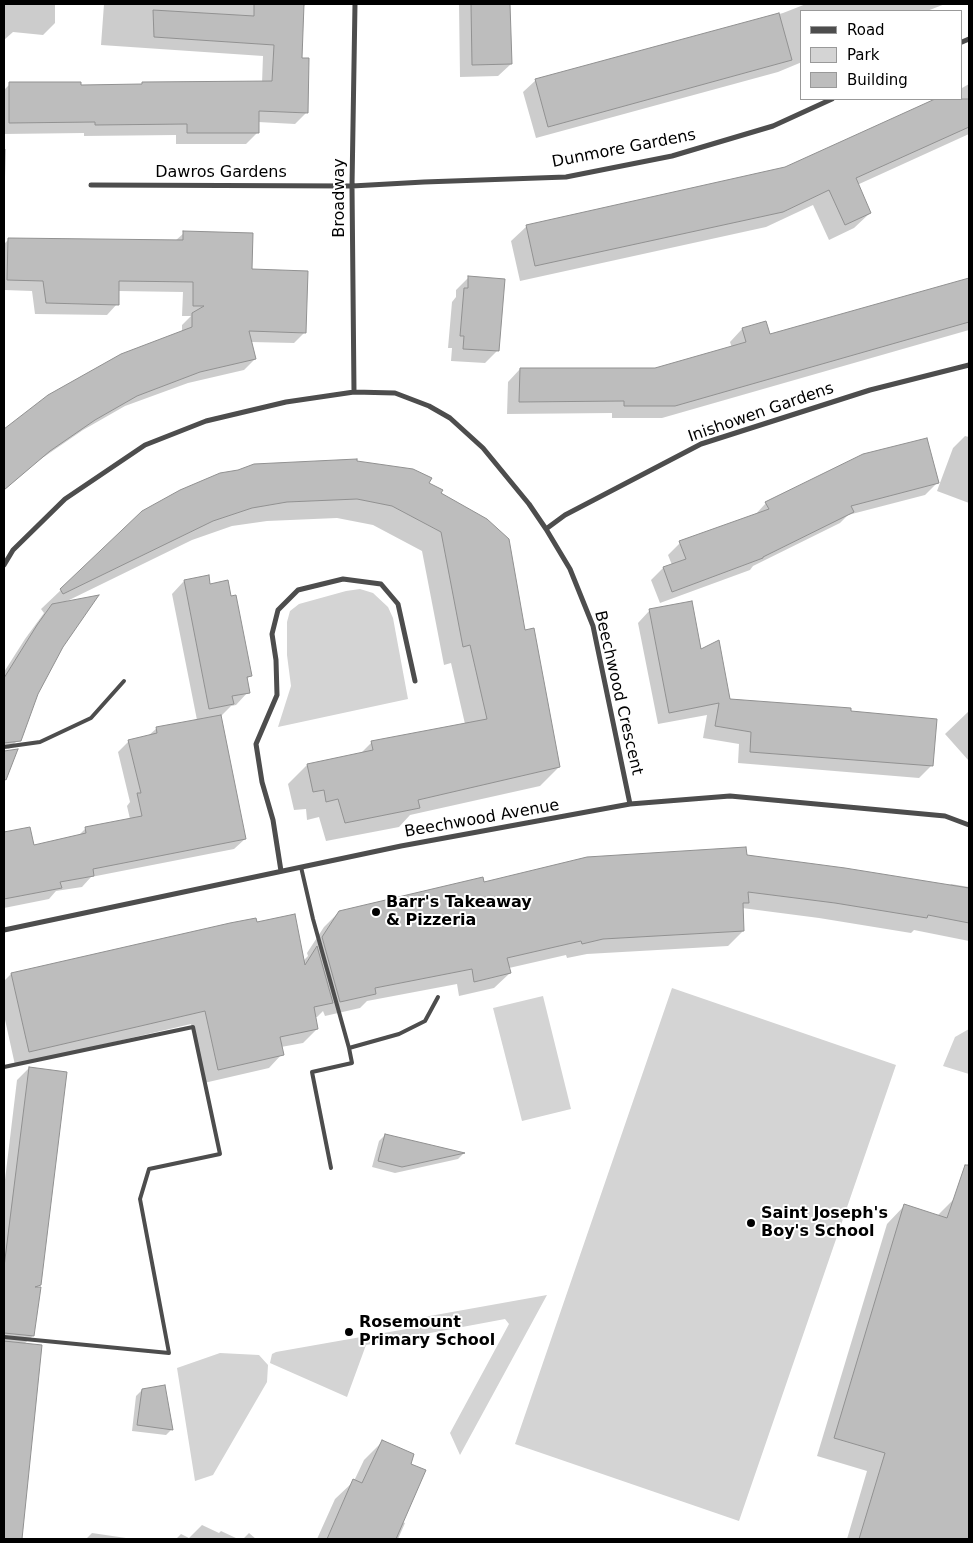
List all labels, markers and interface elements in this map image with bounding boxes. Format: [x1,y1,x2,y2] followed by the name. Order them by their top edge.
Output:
[800,10,963,100] legend
[847,21,885,39] text: Road
[847,46,879,64] text: Park
[847,71,908,89] text: Building
[550,126,698,172] street label: Dunmore Gardens
[330,158,350,238] street label: Broadway
[155,163,287,183] street label: Dawros Gardens
[686,379,836,447] street label: Inishowen Gardens
[590,609,646,777] street label: Beechwood Crescent
[403,796,561,842] street label: Beechwood Avenue
[386,893,532,931] place label: Barr's Takeaway & Pizzeria
[370,906,382,918] marker: Barr's Takeaway & Pizzeria
[761,1204,888,1242] place label: Saint Joseph's Boy's School
[745,1217,757,1229] marker: Saint Joseph's Boy's School
[359,1313,495,1351] place label: Rosemount Primary School
[343,1326,355,1338] marker: Rosemount Primary School

